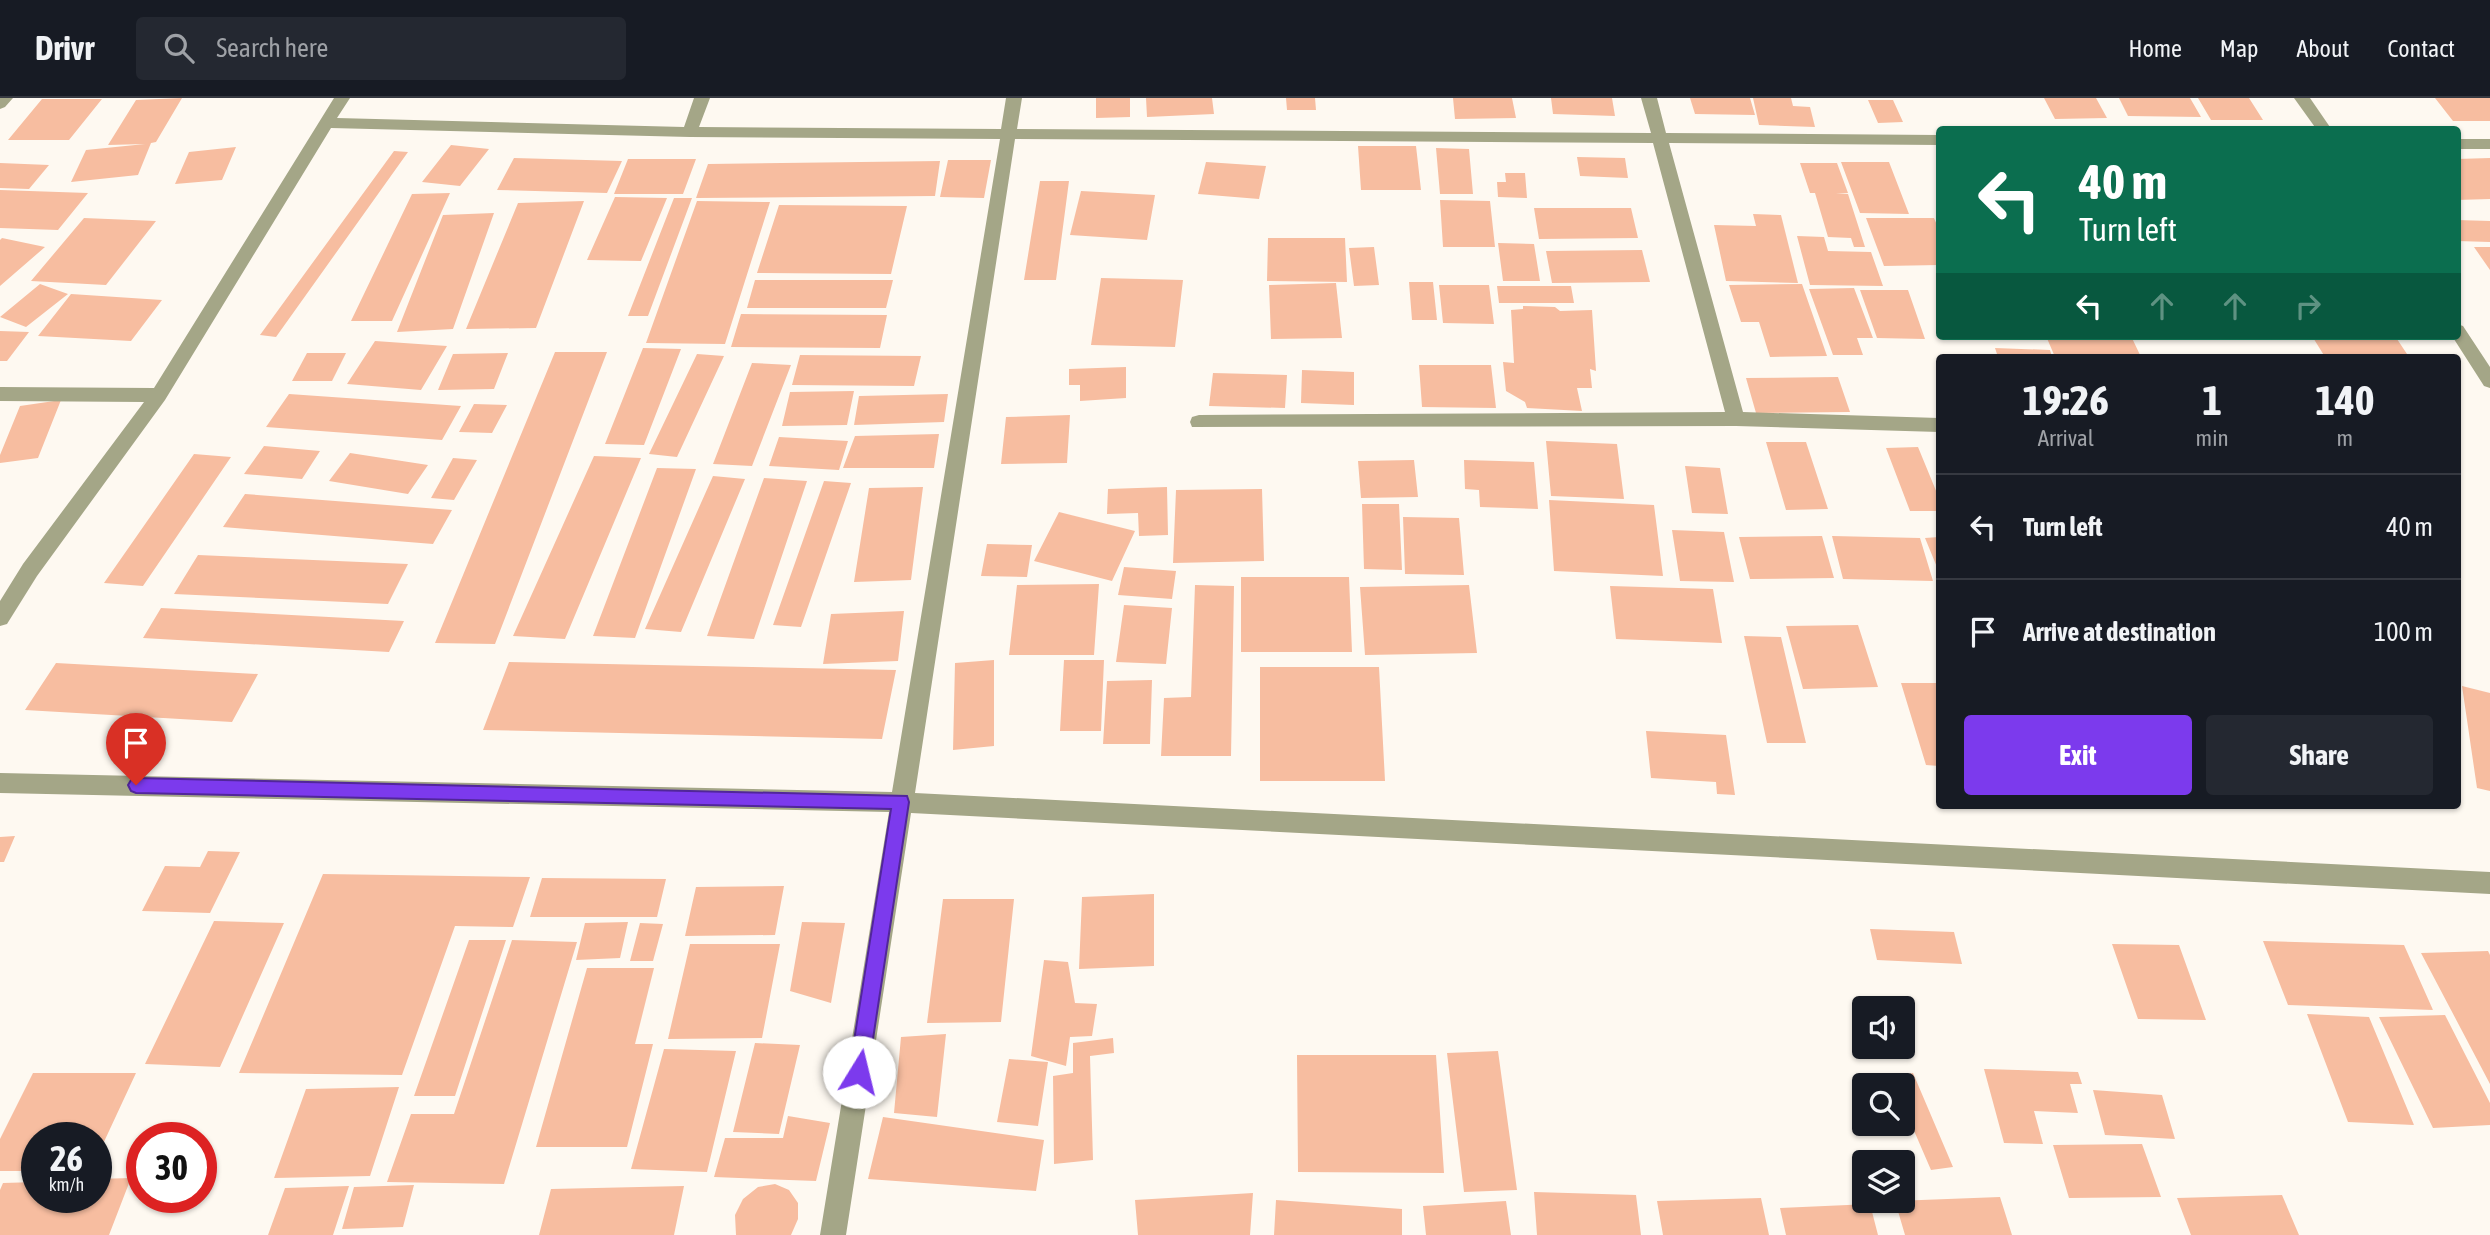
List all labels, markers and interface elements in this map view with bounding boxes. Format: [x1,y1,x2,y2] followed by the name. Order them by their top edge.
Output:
[136,17,626,80] search box
[35,29,94,67] text: Drivr
[160,29,198,67] icon: search
[216,33,328,63] text: Search here
[2128,35,2182,62] text: Home
[2220,35,2258,62] text: Map
[2296,35,2349,62] text: About
[2387,35,2455,62] text: Contact
[2079,153,2167,209] text: 40 m
[1964,154,2055,245] icon: left
[2079,211,2177,248] text: Turn left
[2070,287,2108,325] icon: left
[2143,287,2181,325] icon: ahead
[2216,287,2254,325] icon: ahead
[2289,287,2327,325] icon: right
[2023,376,2109,424] text: 19:26
[2202,376,2222,424] text: 1
[2315,376,2374,424] text: 140
[2038,425,2094,451] text: Arrival
[2196,425,2229,451] text: min
[2337,425,2353,451] text: m
[1964,508,2002,546] icon: left
[2023,512,2103,542] text: Turn left
[2386,512,2433,542] text: 40 m
[1964,613,2002,651] icon: arrive
[2023,617,2216,647] text: Arrive at destination
[2374,617,2433,647] text: 100 m
[106,713,166,785] pin
[1964,715,2192,795] button: Exit
[2206,715,2433,795] button: Share
[117,724,155,762] icon: arrive
[1852,996,1915,1213] map controls
[1852,996,1915,1059] button: sound
[822,1035,896,1109] position arrow
[1852,1073,1915,1136] button: search
[126,1122,217,1213] speed limit sign: 30
[50,1138,83,1178] text: 26
[1852,1150,1915,1213] button: layers
[49,1174,84,1195] text: km/h

